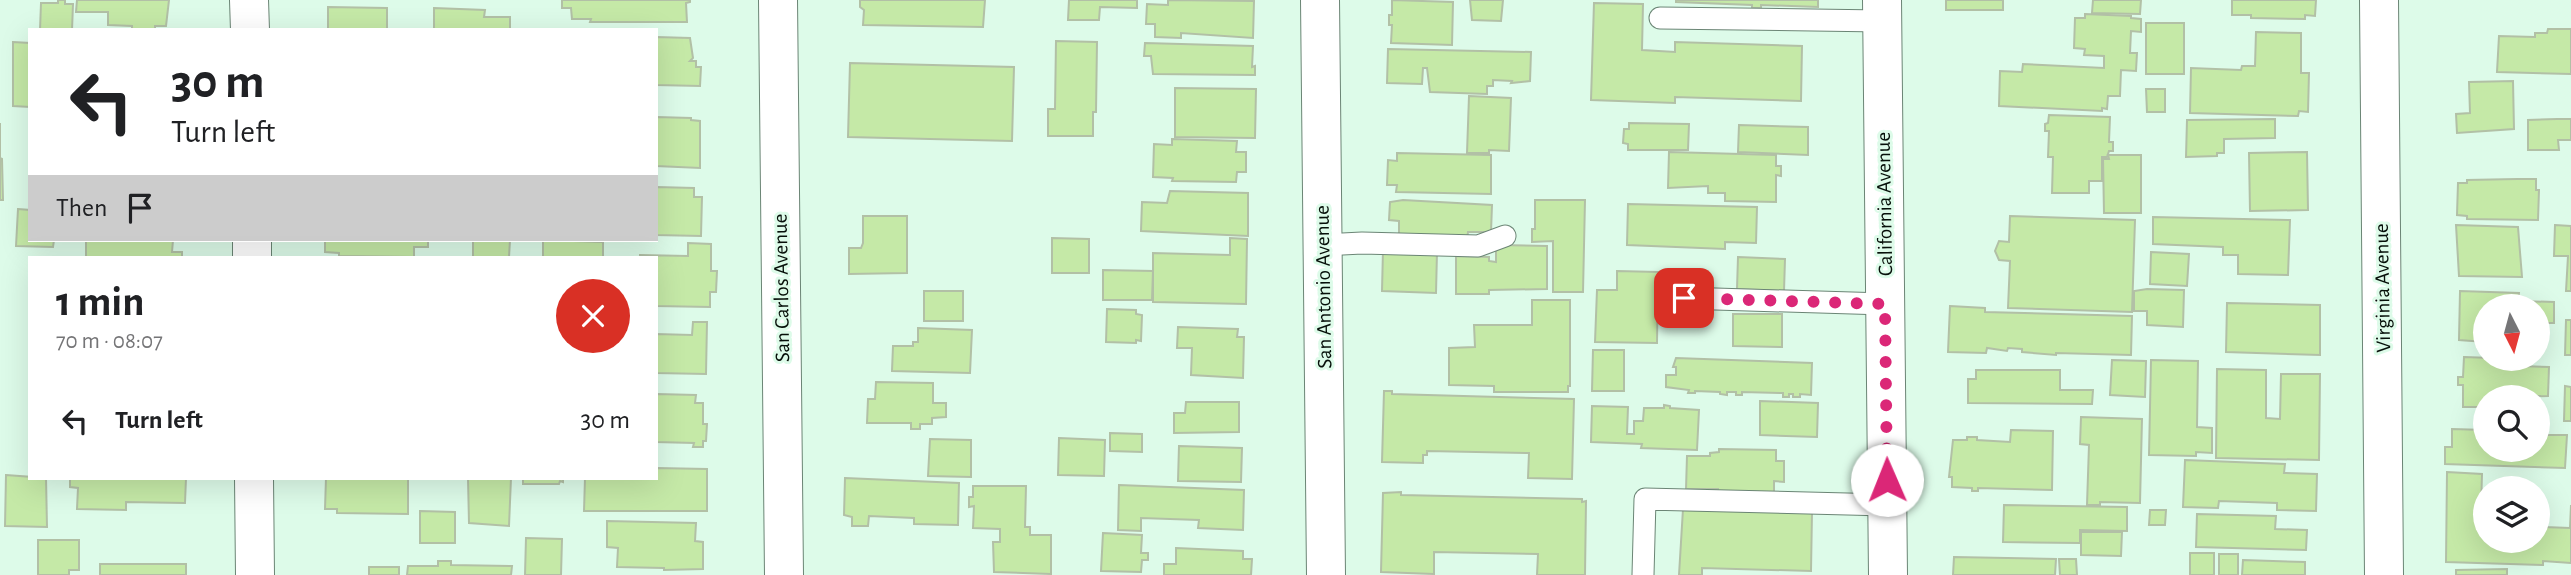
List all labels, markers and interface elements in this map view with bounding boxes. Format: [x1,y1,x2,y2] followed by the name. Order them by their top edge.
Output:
[56,56,147,147] icon: left
[171,58,265,107] text: 30 m
[171,116,275,148] text: Turn left
[1873,132,1896,276] street label: California Avenue
[121,189,159,227] icon: arrive
[56,195,107,221] text: Then
[1312,205,1335,369] street label: San Antonio Avenue
[770,214,793,362] street label: San Carlos Avenue
[2371,223,2394,353] street label: Virginia Avenue
[1654,268,1714,328] pin
[556,279,630,353] button: close
[1665,279,1703,317] icon: arrive
[56,281,145,323] text: 1 min
[2473,294,2550,371] north arrow
[2473,294,2550,553] map controls
[56,330,163,353] text: 70 m · 08:07
[2473,385,2550,462] button: search
[56,402,94,440] icon: left
[115,407,203,433] text: Turn left
[580,407,630,433] text: 30 m
[1850,443,1924,517] position arrow
[2473,476,2550,553] button: layers

